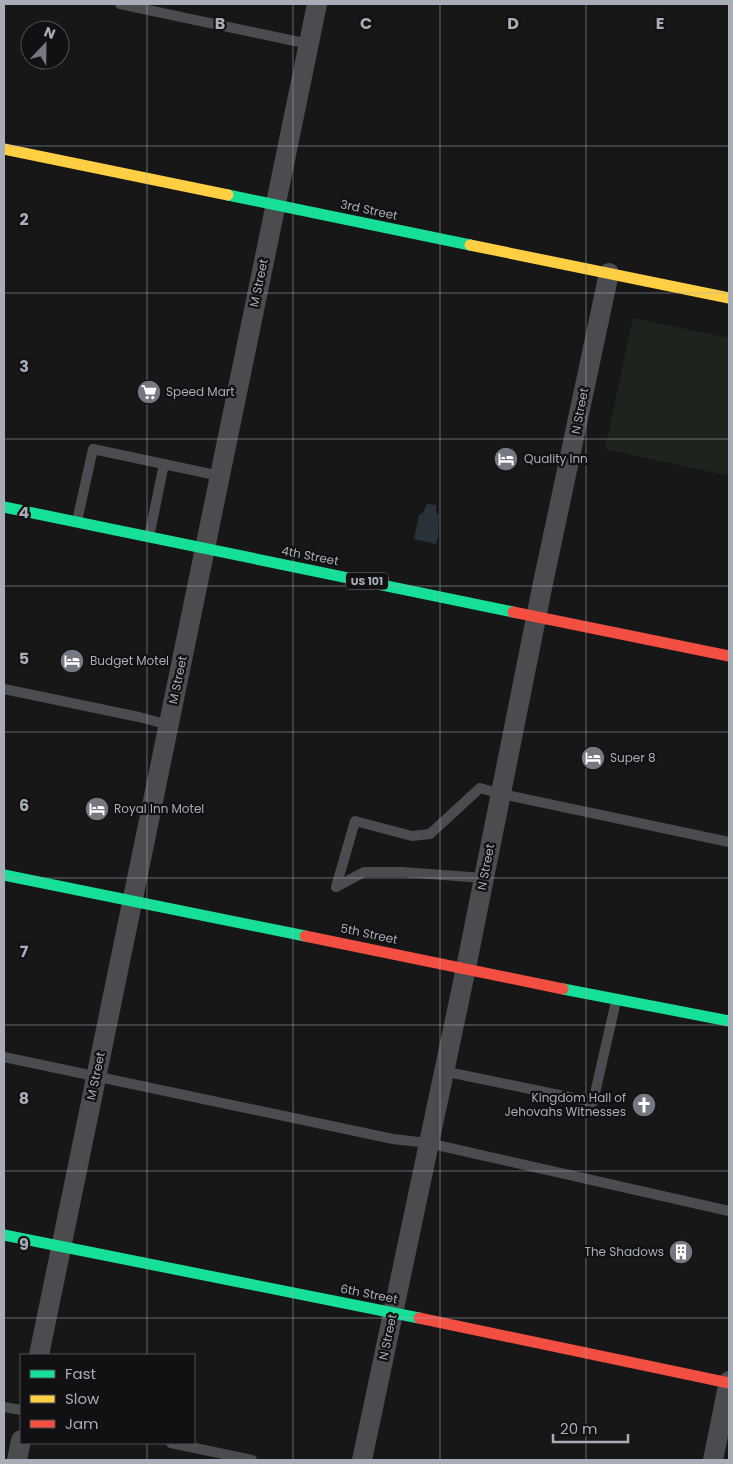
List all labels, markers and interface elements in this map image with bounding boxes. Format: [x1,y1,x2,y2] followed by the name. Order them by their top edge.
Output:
[215,12,225,35] text: B
[360,12,372,35] text: C
[507,12,519,35] text: D
[656,12,664,35] text: E
[20,20,70,70] north arrow
[41,22,58,44] text: N
[339,195,399,224] street label: 3rd Street
[19,208,29,231] text: 2
[245,257,272,308] street label: M Street
[19,355,29,378] text: 3
[136,379,162,405] supermarket icon: Speed Mart
[166,383,235,400] place label: Speed Mart
[567,386,592,435] street label: N Street
[493,446,519,472] hotel icon: Quality Inn
[524,450,588,467] place label: Quality Inn
[19,501,30,524] text: 4
[280,542,340,569] street label: 4th Street
[346,572,388,590] road number: US 101
[19,647,29,670] text: 5
[59,648,85,674] hotel icon: Budget Motel
[90,652,169,669] place label: Budget Motel
[164,654,191,705] street label: M Street
[580,745,606,771] hotel icon: Super 8
[610,749,656,766] place label: Super 8
[19,794,29,817] text: 6
[84,796,110,822] hotel icon: Royal Inn Motel
[114,800,204,817] place label: Royal Inn Motel
[473,842,498,891] street label: N Street
[339,919,399,948] street label: 5th Street
[20,940,29,963] text: 7
[82,1050,109,1101] street label: M Street
[19,1087,29,1110] text: 8
[504,1089,626,1120] place label: Kingdom Hall of Jehovahs Witnesses
[631,1092,657,1118] church icon: Kingdom Hall of Jehovahs Witnesses
[19,1233,29,1256] text: 9
[668,1239,694,1265] building icon: The Shadows
[584,1243,664,1260] place label: The Shadows
[339,1280,399,1307] street label: 6th Street
[374,1312,401,1362] street label: N Street
[20,1354,195,1444] legend
[65,1363,96,1384] text: Fast
[65,1388,100,1409] text: Slow
[553,1412,628,1444] scale bar
[65,1413,99,1434] text: Jam
[560,1418,598,1439] text: 20 m

